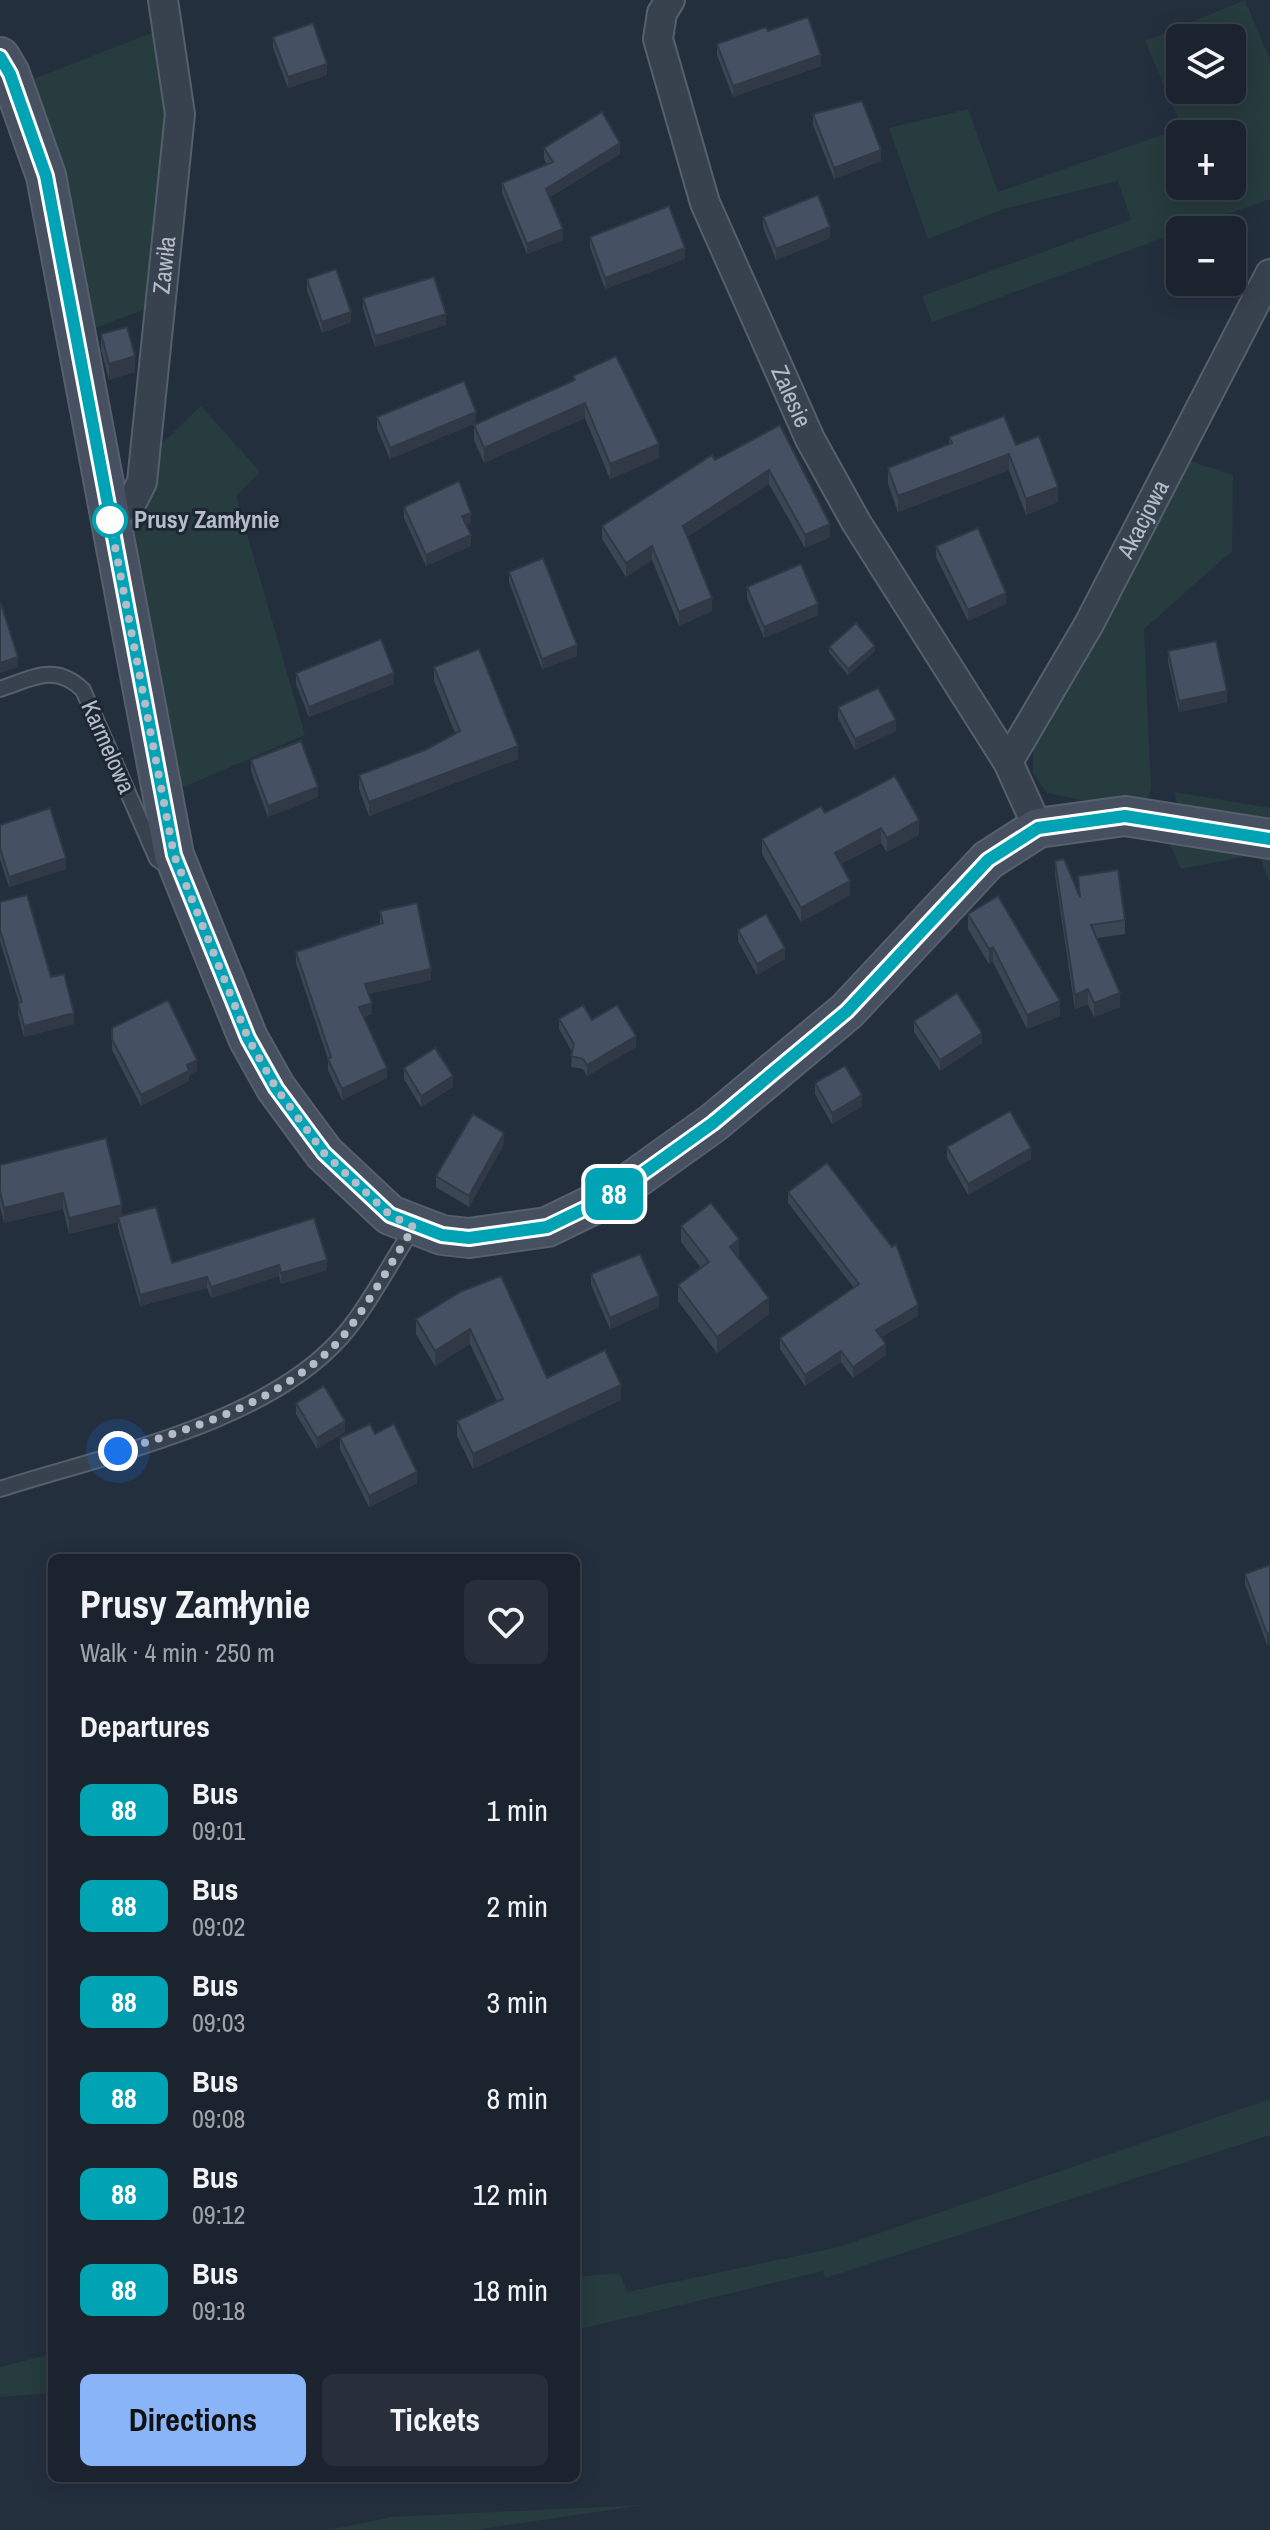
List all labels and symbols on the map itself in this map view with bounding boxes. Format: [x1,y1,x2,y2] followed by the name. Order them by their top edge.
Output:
[145,234,182,296] street label: Zawiła
[764,360,820,432] street label: Zalesie
[1108,474,1176,564] street label: Akacjowa
[93,503,127,537] marker: Prusy Zamłynie
[134,503,280,535] place label: Prusy Zamłynie
[74,695,144,798] street label: Karmelowa
[578,1168,650,1220] line badge: 88
[98,1431,138,1471] your location

